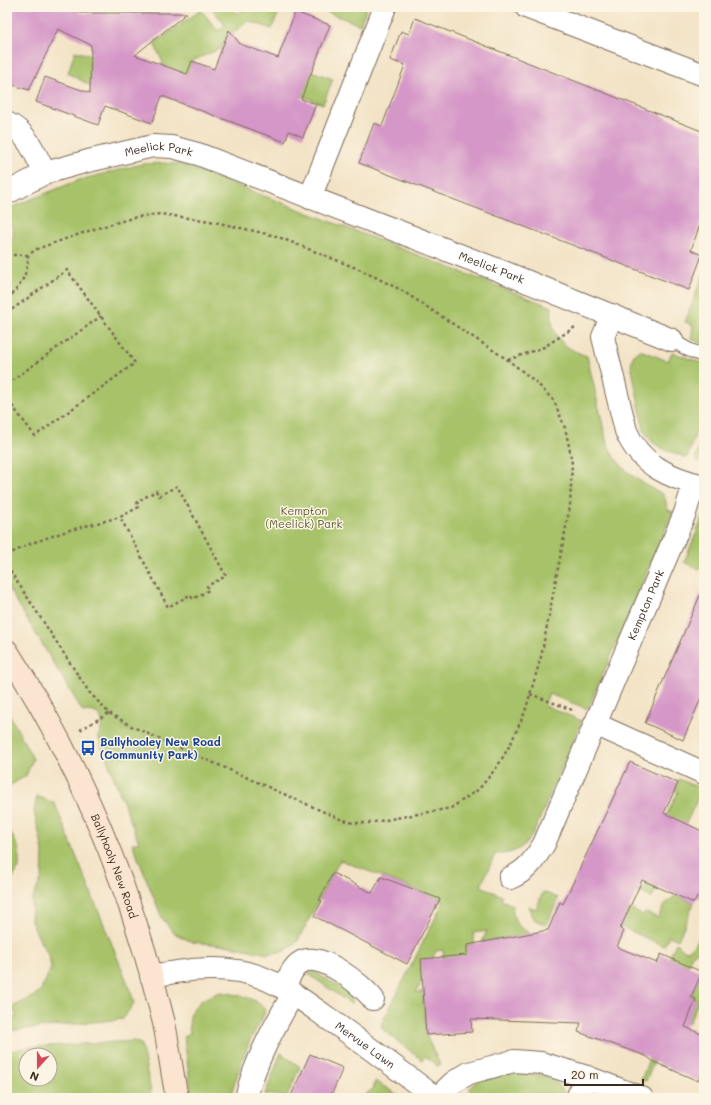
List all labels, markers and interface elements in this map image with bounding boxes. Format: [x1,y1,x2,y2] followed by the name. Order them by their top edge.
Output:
[123,138,195,159] street label: Meelick Park
[457,247,527,287] street label: Meelick Park
[266,503,343,531] park label: Kempton (Meelick) Park
[624,567,667,642] street label: Kempton Park
[100,734,221,762] place label: Ballyhooley New Road (Community Park)
[79,739,97,757] bus stop icon: Ballyhooley New Road (Community Park)
[88,811,141,920] street label: Ballyhooly New Road
[332,1018,398,1072] street label: Mervue Lawn
[18,1047,58,1087] north arrow
[565,1061,643,1087] scale bar
[571,1066,599,1082] text: 20 m
[28,1068,41,1085] text: N

